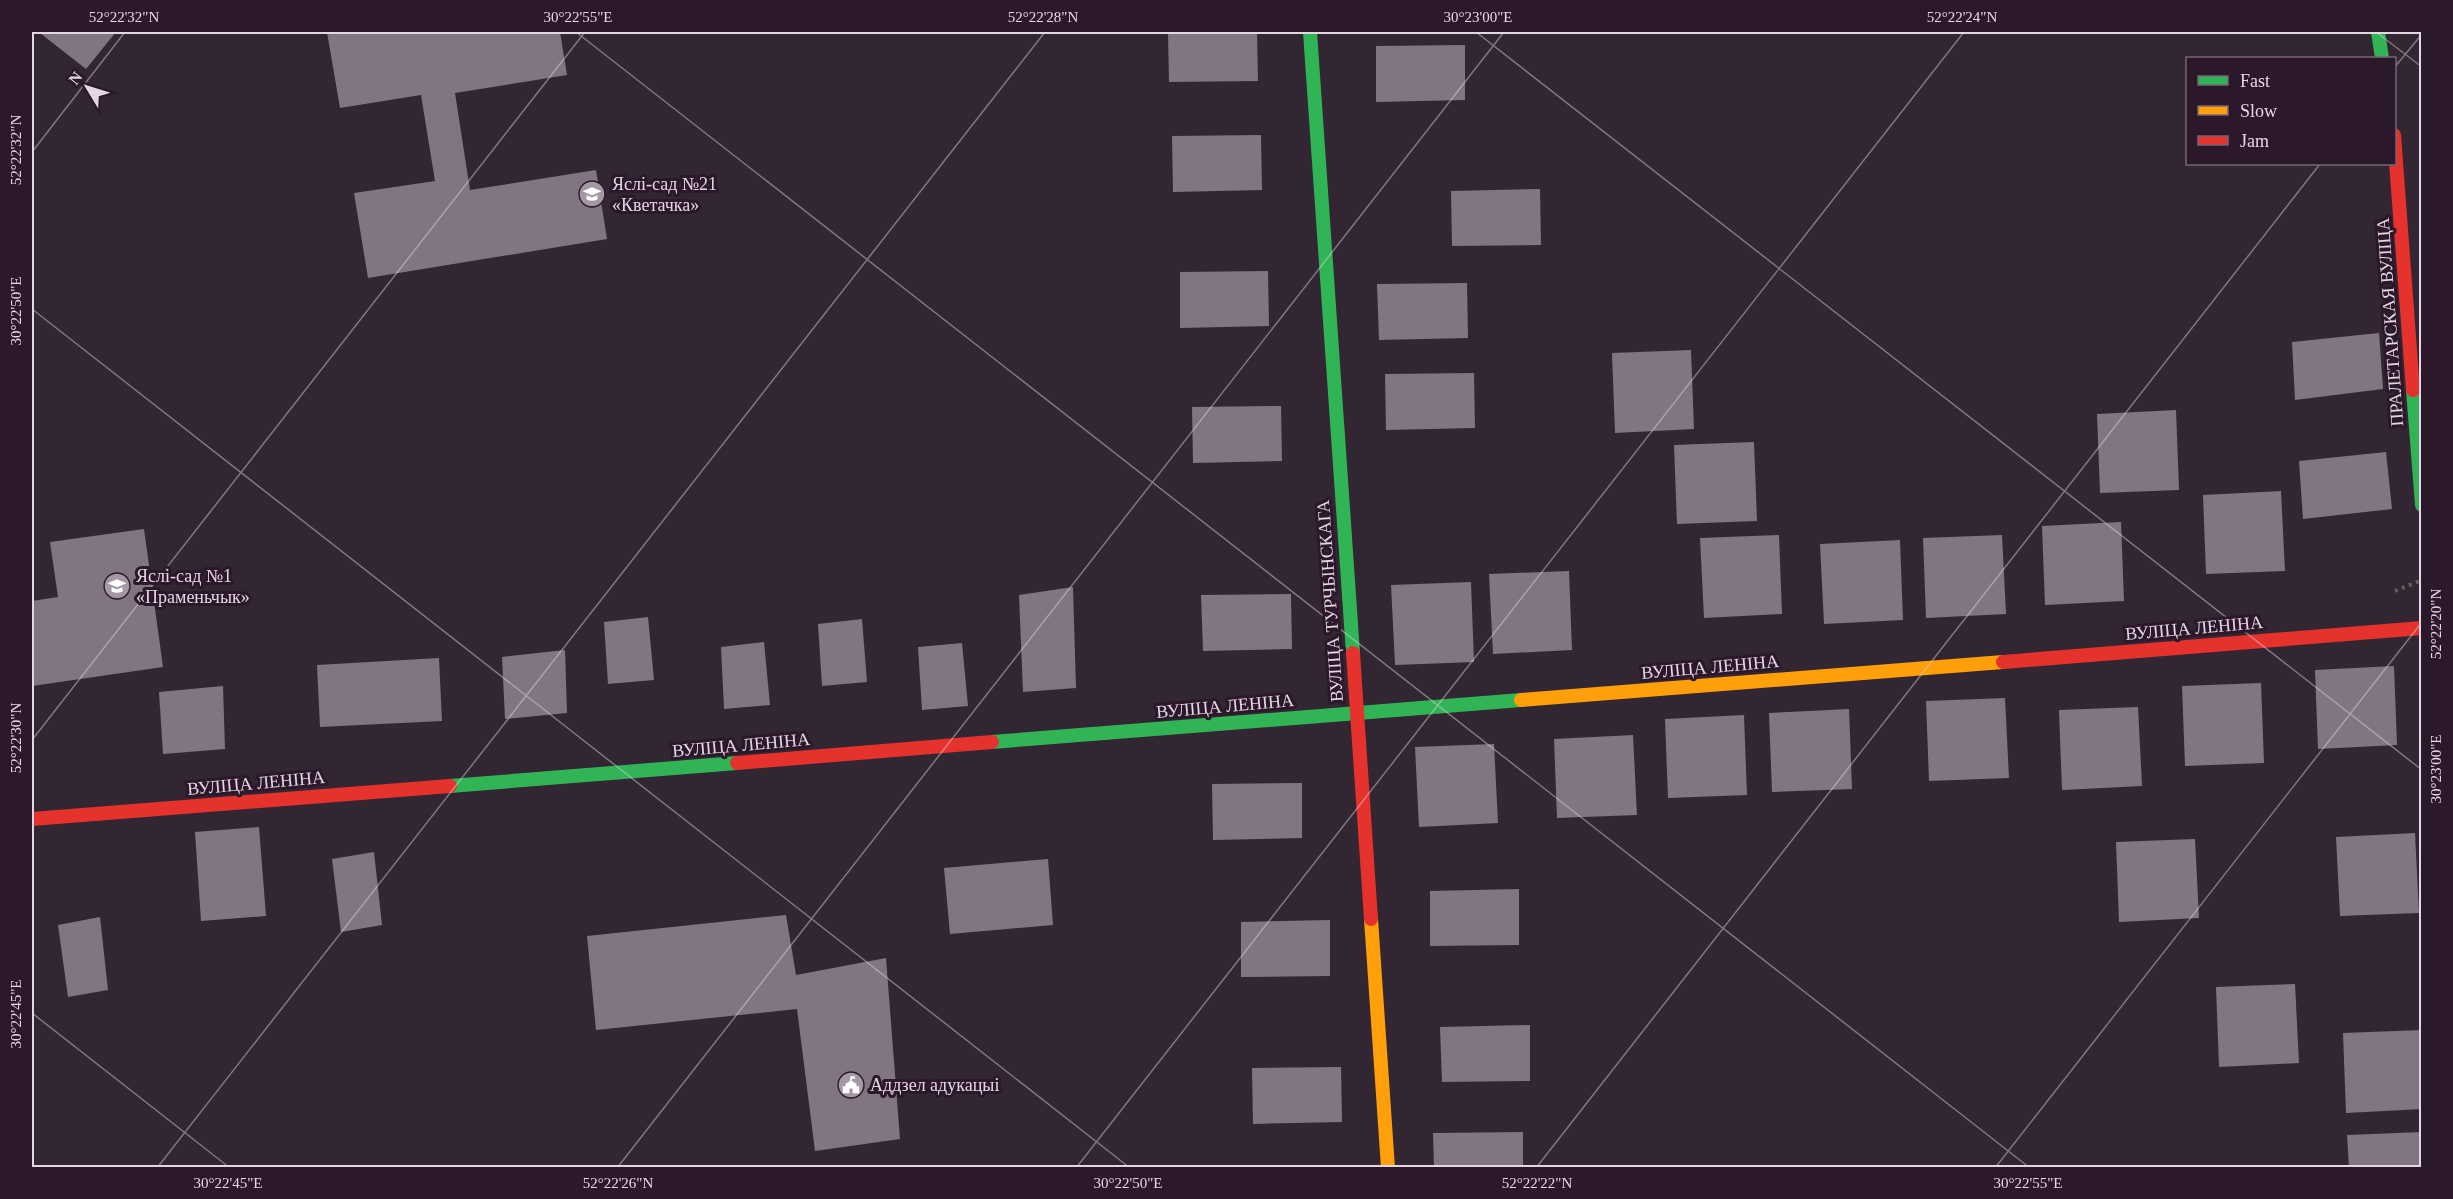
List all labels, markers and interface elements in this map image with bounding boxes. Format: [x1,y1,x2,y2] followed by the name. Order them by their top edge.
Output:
[89,9,159,25] text: 52°22'32"N
[544,9,613,25] text: 30°22'55"E
[1008,9,1078,25] text: 52°22'28"N
[1444,9,1513,25] text: 30°23'00"E
[1927,9,1997,25] text: 52°22'24"N
[57,57,117,117] north arrow
[2186,57,2396,165] legend
[65,68,86,88] text: N
[2240,71,2270,91] text: Fast
[2240,101,2277,121] text: Slow
[8,115,24,185] text: 52°22'32"N
[2240,131,2269,151] text: Jam
[612,174,717,215] place label: Яслі-сад №21 «Кветачка»
[577,179,607,209] school or university icon: Яслі-сад №21 «Кветачка»
[2373,217,2407,427] street label: ПРАЛЕТАРСКАЯ ВУЛІЦА
[8,277,24,346] text: 30°22'50"E
[1313,499,1347,703] street label: ВУЛІЦА ТУРЧЫНСКАГА
[136,566,250,607] place label: Яслі-сад №1 «Праменьчык»
[102,571,132,601] school or university icon: Яслі-сад №1 «Праменьчык»
[2428,589,2444,659] text: 52°22'20"N
[2124,612,2264,644] street label: ВУЛІЦА ЛЕНІНА
[1640,651,1780,683] street label: ВУЛІЦА ЛЕНІНА
[1155,690,1295,722] street label: ВУЛІЦА ЛЕНІНА
[8,703,24,773] text: 52°22'30"N
[671,729,811,761] street label: ВУЛІЦА ЛЕНІНА
[2428,735,2444,804] text: 30°23'00"E
[186,767,326,799] street label: ВУЛІЦА ЛЕНІНА
[8,980,24,1049] text: 30°22'45"E
[836,1070,866,1100] public building icon: Аддзел адукацыі
[870,1075,999,1095] place label: Аддзел адукацыі
[194,1175,263,1191] text: 30°22'45"E
[583,1175,653,1191] text: 52°22'26"N
[1094,1175,1163,1191] text: 30°22'50"E
[1502,1175,1572,1191] text: 52°22'22"N
[1994,1175,2063,1191] text: 30°22'55"E

